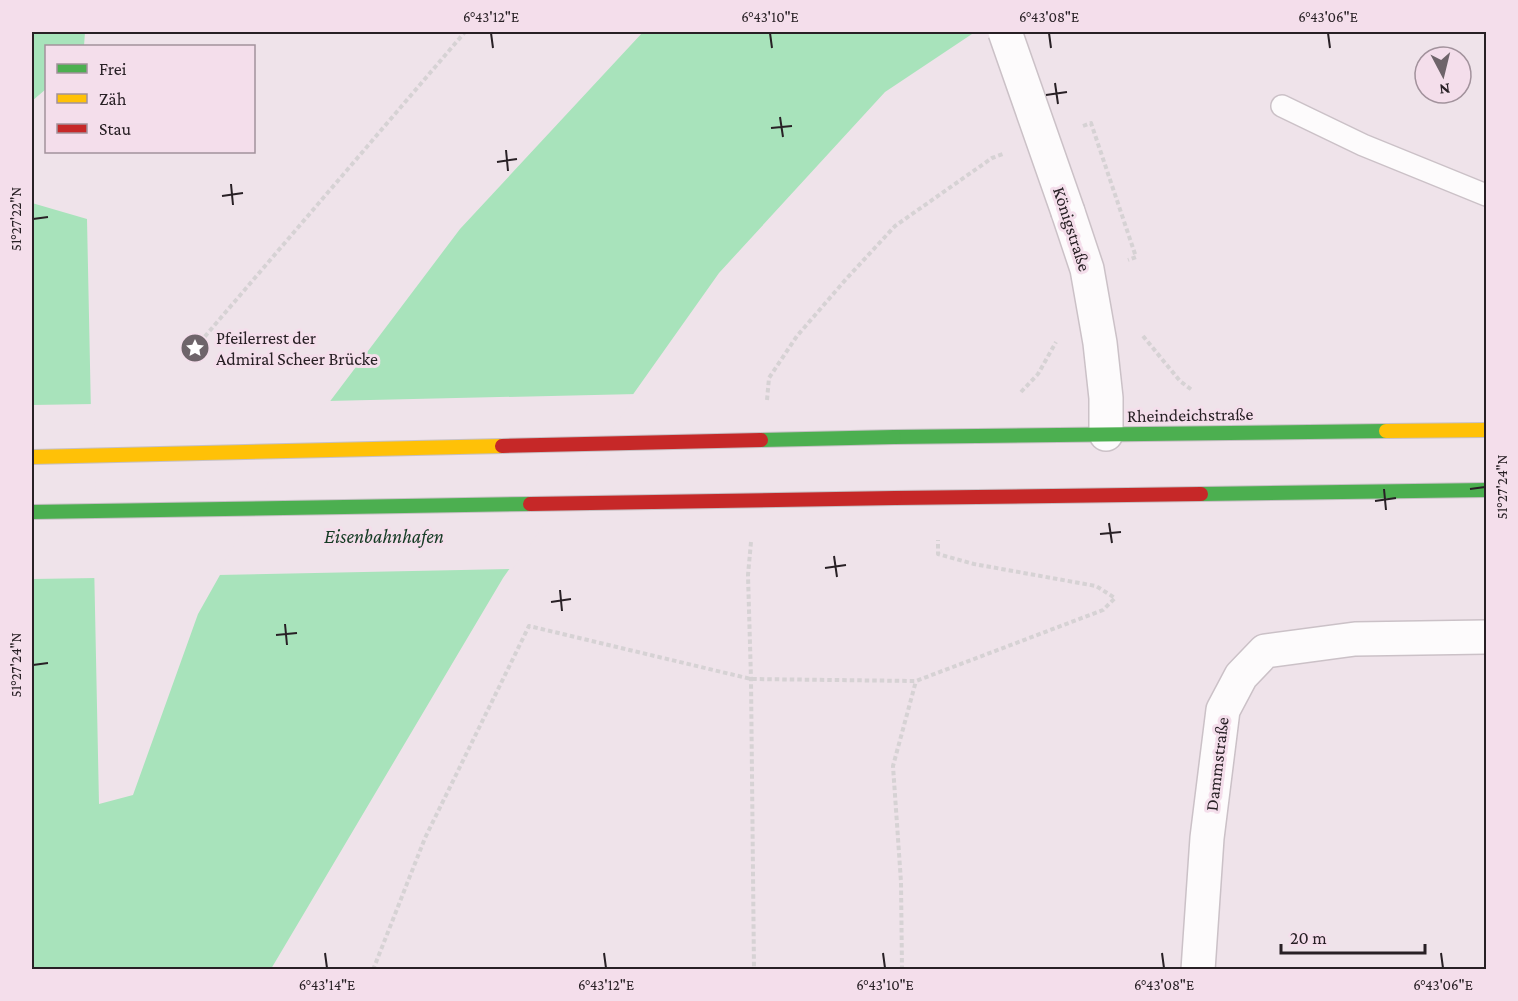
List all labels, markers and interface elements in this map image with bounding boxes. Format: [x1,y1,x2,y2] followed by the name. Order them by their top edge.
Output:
[463,9,519,25] text: 6°43'12"E
[741,9,799,25] text: 6°43'10"E
[1019,9,1079,25] text: 6°43'08"E
[1298,9,1358,25] text: 6°43'06"E
[45,45,255,153] legend
[1413,45,1473,105] north arrow
[99,59,127,79] text: Frei
[1438,80,1451,99] text: N
[99,89,127,109] text: Zäh
[99,119,132,139] text: Stau
[1049,184,1095,274] street label: Königstraße
[8,187,24,251] text: 51°27'22"N
[216,328,378,369] place label: Pfeilerrest der Admiral Scheer Brücke
[179,332,211,364] place icon: Pfeilerrest der Admiral Scheer Brücke
[1127,404,1253,426] street label: Rheindeichstraße
[1494,454,1510,519] text: 51°27'24"N
[324,525,444,548] water label: Eisenbahnhafen
[8,632,24,697] text: 51°27'24"N
[1201,716,1233,812] street label: Dammstraße
[1281,917,1425,955] scale bar
[1290,928,1327,948] text: 20 m
[299,977,355,993] text: 6°43'14"E
[578,977,634,993] text: 6°43'12"E
[856,977,914,993] text: 6°43'10"E
[1134,977,1194,993] text: 6°43'08"E
[1413,977,1473,993] text: 6°43'06"E

